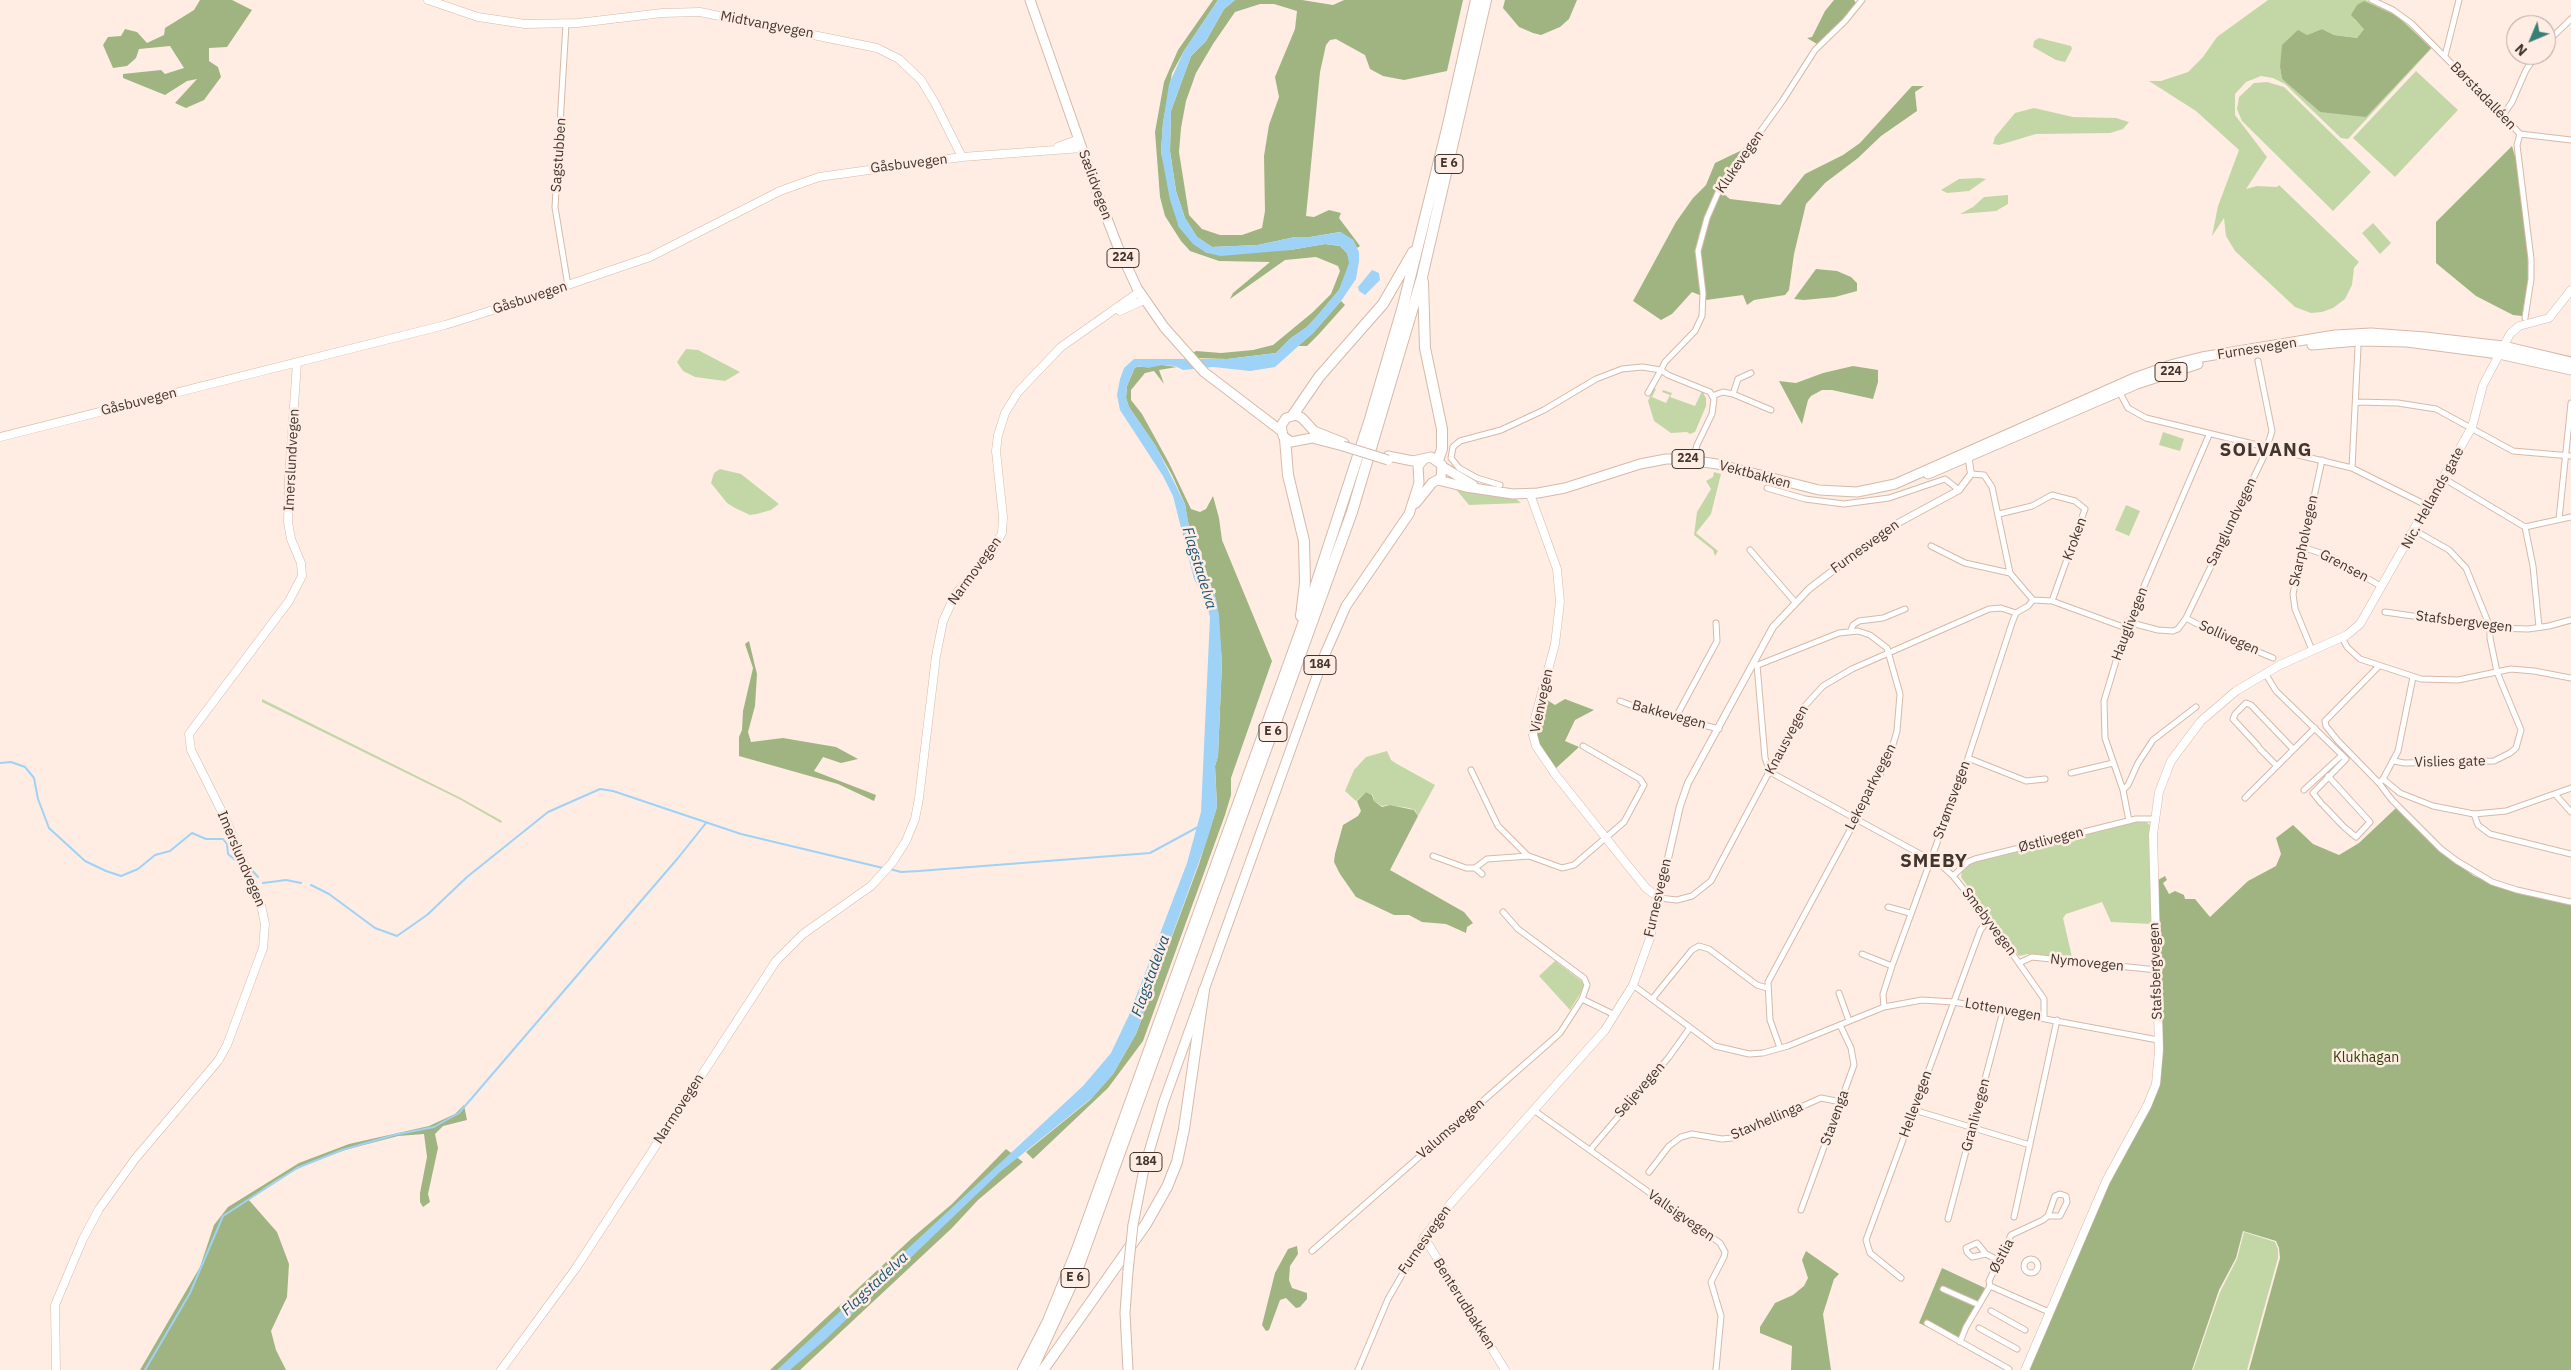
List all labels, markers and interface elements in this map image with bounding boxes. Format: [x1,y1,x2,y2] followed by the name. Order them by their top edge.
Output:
[719,8,815,42] street label: Midtvangvegen
[2506,15,2556,65] north arrow
[2511,40,2531,60] text: N
[2446,59,2520,133] street label: Børstadalléen
[548,117,570,193] street label: Sagstubben
[1712,127,1768,197] street label: Klukevegen
[1075,148,1115,222] street label: Sælidvegen
[870,151,948,177] street label: Gåsbuvegen
[1435,154,1463,173] road number: E 6
[1107,248,1139,268] road number: 224
[491,278,569,318] street label: Gåsbuvegen
[2216,334,2298,364] street label: Furnesvegen
[2155,362,2187,382] road number: 224
[99,384,179,420] street label: Gåsbuvegen
[281,408,303,512] street label: Imerslundvegen
[2219,440,2313,462] district label: SOLVANG
[2398,444,2468,552] street label: Nic. Hellands gate
[1672,449,1704,468] road number: 224
[1717,457,1793,493] street label: Vektbakken
[2203,475,2261,569] street label: Sanglundvegen
[2286,494,2322,588] street label: Skarpholvegen
[2060,515,2090,563] street label: Kroken
[1828,517,1902,577] street label: Furnesvegen
[1178,525,1220,611] water label: Flagstadelva
[945,534,1005,608] street label: Narmovegen
[2317,546,2371,586] street label: Grensen
[2108,585,2152,663] street label: Hauglivegen
[2415,608,2513,636] street label: Stafsbergvegen
[2196,617,2262,659] street label: Sollivegen
[1304,656,1336,674] road number: 184
[1527,667,1557,735] street label: Vienvegen
[1630,697,1708,733] street label: Bakkevegen
[1762,702,1812,778] street label: Knausvegen
[1259,722,1287,742] road number: E 6
[1842,741,1900,833] street label: Lekeparkvegen
[2414,753,2486,771] street label: Vislies gate
[1930,758,1974,842] street label: Strømsvegen
[213,808,269,910] street label: Imerslundvegen
[2017,824,2085,856] street label: Østlivegen
[1899,851,1969,873] district label: SMEBY
[1641,857,1675,939] street label: Furnesvegen
[1958,885,2020,959] street label: Smebyvegen
[2146,922,2166,1020] street label: Stafsbergvegen
[1128,933,1174,1019] water label: Flagstadelva
[2049,951,2125,975] street label: Nymovegen
[1963,995,2043,1025] street label: Lottenvegen
[2333,1050,2399,1066] park label: Klukhagan
[1611,1059,1669,1121] street label: Seljevegen
[1896,1068,1936,1140] street label: Hellevegen
[650,1071,708,1147] street label: Narmovegen
[1958,1077,1994,1153] street label: Granlivegen
[1817,1088,1853,1148] street label: Stavenga
[1414,1095,1488,1163] street label: Valumsvegen
[1728,1098,1806,1144] street label: Stavhellinga
[1130,1152,1162,1172] road number: 184
[1644,1187,1718,1245] street label: Vallsigvegen
[1395,1202,1455,1278] street label: Furnesvegen
[1986,1236,2018,1276] street label: Østlia
[838,1248,912,1320] water label: Flagstadelva
[1429,1255,1499,1353] street label: Benterudbakken
[1061,1268,1089,1288] road number: E 6

